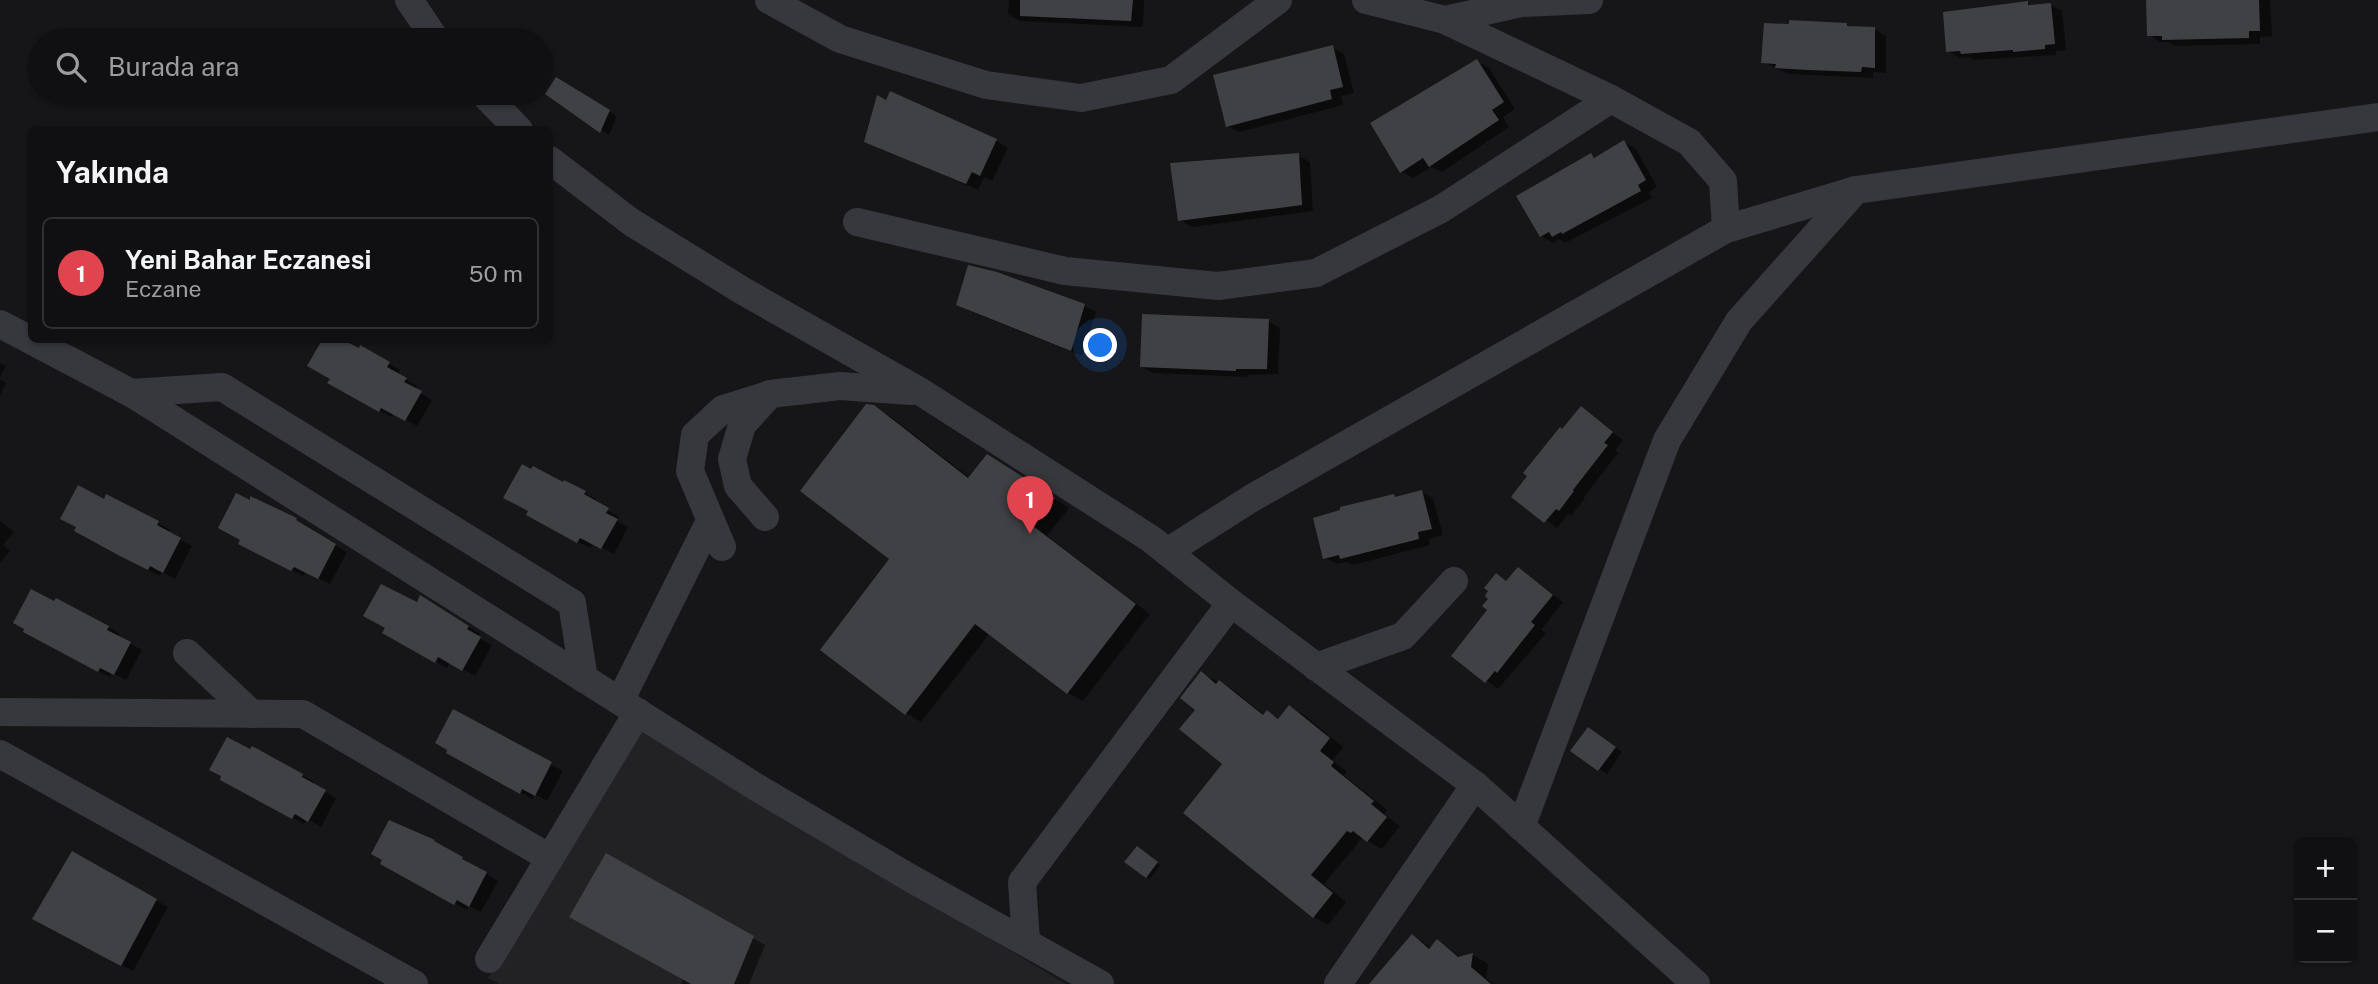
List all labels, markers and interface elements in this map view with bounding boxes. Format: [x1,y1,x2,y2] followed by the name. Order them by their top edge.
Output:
[28,28,553,105] search box
[52,48,90,86] icon: search
[108,51,239,82] text: Burada ara
[56,154,169,190] text: Yakında
[125,244,371,275] text: Yeni Bahar Eczanesi
[76,260,86,287] text: 1
[469,260,523,287] text: 50 m
[125,275,202,302] text: Eczane
[1083,328,1117,362] your location
[1007,476,1053,534] pin: 1
[2294,837,2357,963] map controls
[2294,837,2357,900] button: +
[2294,900,2357,963] button: −

